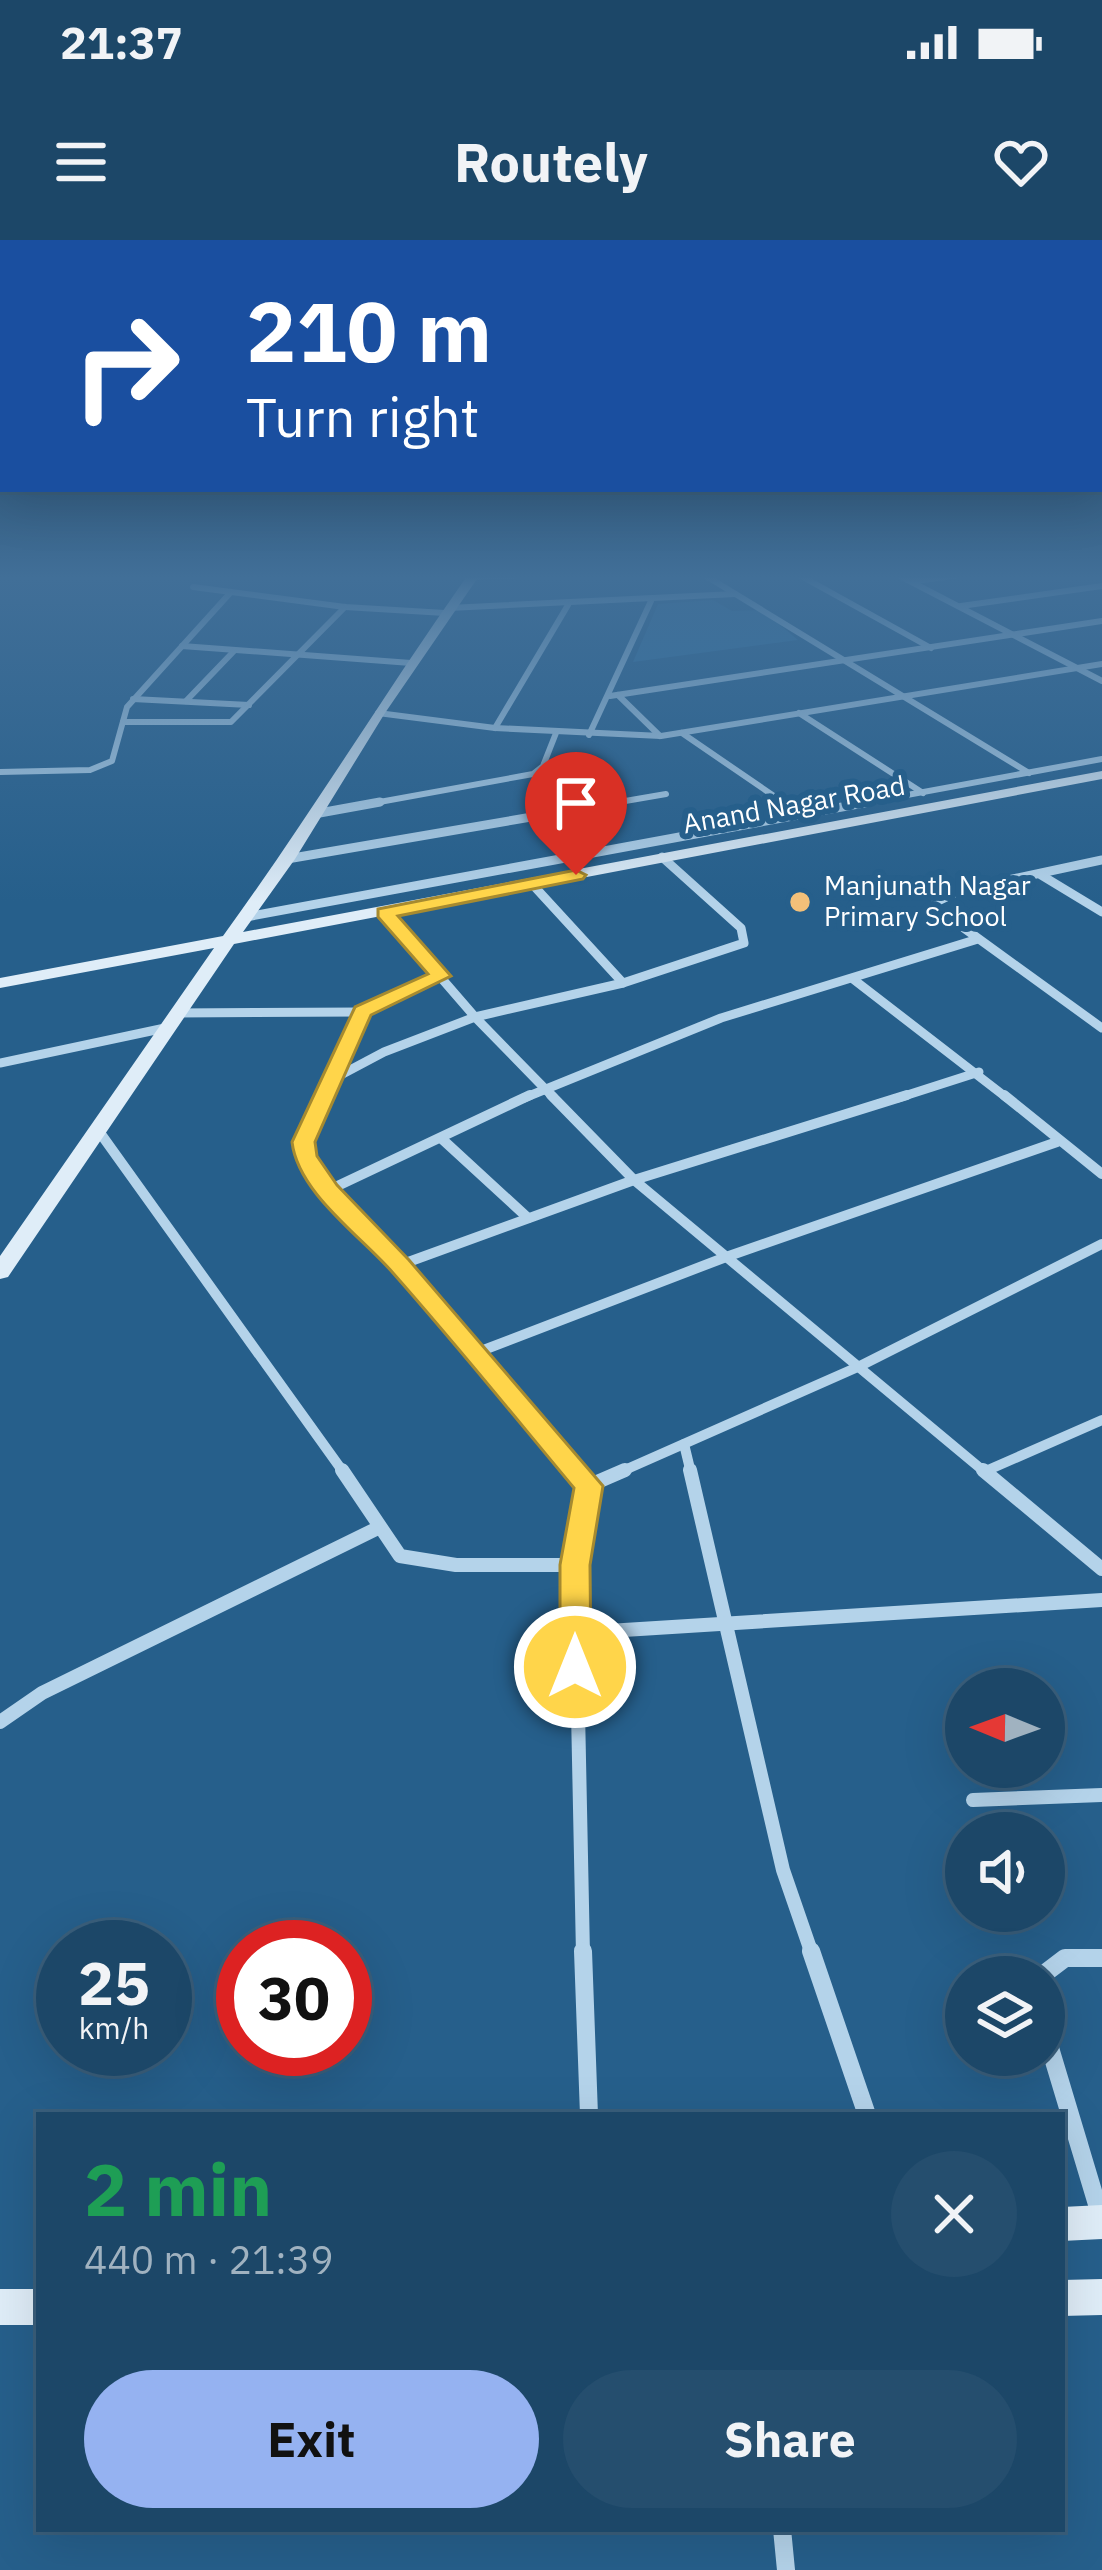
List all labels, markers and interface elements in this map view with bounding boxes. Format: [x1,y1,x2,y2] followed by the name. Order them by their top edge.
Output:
[60,13,183,71] text: 21:37
[454,127,648,197] text: Routely
[48,129,114,195] icon: menu
[988,129,1054,195] icon: heart
[246,276,492,385] text: 210 m
[48,288,204,444] icon: right
[246,382,480,452] text: Turn right
[525,752,627,875] pin
[680,767,908,840] street label: Anand Nagar Road
[543,770,609,836] icon: arrive
[824,867,1031,933] place label: Manjunath Nagar Primary School
[787,889,813,915] marker: Manjunath Nagar Primary School
[512,1604,638,1730] position arrow
[945,1668,1065,1788] north arrow
[945,1668,1065,2076] map controls
[945,1812,1065,1932] button: sound
[216,1920,372,2076] speed limit sign: 30
[78,1943,150,2022] text: 25
[945,1956,1065,2076] button: layers
[79,2008,149,2047] text: km/h
[84,2142,272,2236] text: 2 min
[891,2151,1017,2277] button: close
[84,2234,334,2285] text: 440 m · 21:39
[84,2370,539,2508] button: Exit
[563,2370,1017,2508] button: Share

